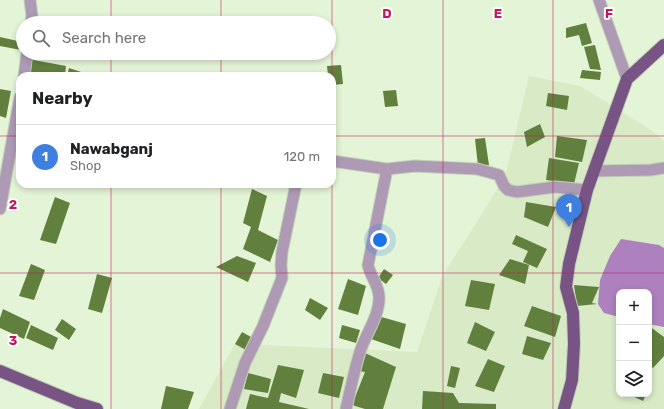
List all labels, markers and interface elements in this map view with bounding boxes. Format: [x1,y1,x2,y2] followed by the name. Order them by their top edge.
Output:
[382,6,392,21] text: D
[494,6,502,21] text: E
[605,6,613,21] text: F
[16,16,336,60] search box
[30,27,52,49] icon: search
[62,29,146,47] text: Search here
[32,88,93,108] text: Nearby
[70,140,153,158] text: Nawabganj
[42,149,48,164] text: 1
[284,149,320,164] text: 120 m
[70,158,101,173] text: Shop
[556,194,582,227] pin: 1
[9,197,17,212] text: 2
[370,230,390,250] your location
[616,289,652,397] map controls
[616,289,652,325] button: +
[616,325,652,361] button: −
[9,333,18,348] text: 3
[616,361,652,397] button: layers

